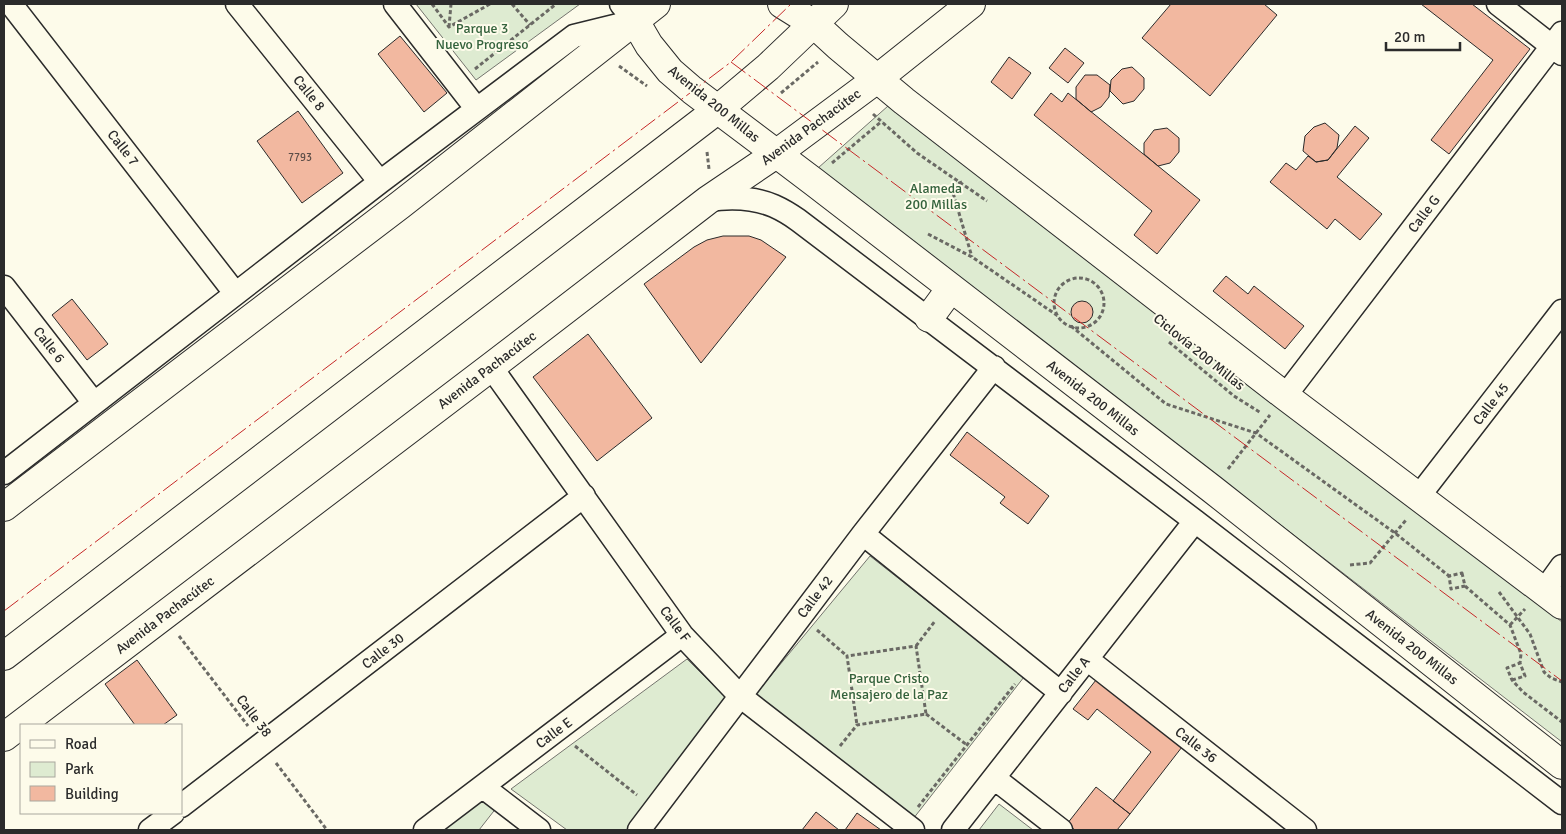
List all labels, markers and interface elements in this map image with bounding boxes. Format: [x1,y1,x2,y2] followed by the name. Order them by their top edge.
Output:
[435,20,529,53] park label: Parque 3 Nuevo Progreso
[1386,20,1460,52] scale bar
[1394,28,1425,46] text: 20 m
[665,62,763,146] street label: Avenida 200 Millas
[289,72,329,114] street label: Calle 8
[758,85,865,169] street label: Avenida Pachacútec
[104,127,142,169] street label: Calle 7
[288,151,312,164] house number: 7793
[905,180,967,213] park label: Alameda 200 Millas
[1404,192,1444,236] street label: Calle G
[1150,310,1248,394] street label: Ciclovía 200 Millas
[30,324,68,366] street label: Calle 6
[434,327,540,413] street label: Avenida Pachacútec
[1043,357,1143,439] street label: Avenida 200 Millas
[1469,380,1513,428] street label: Calle 45
[112,572,218,658] street label: Avenida Pachacútec
[794,572,836,622] street label: Calle 42
[656,603,694,645] street label: Calle F
[1362,606,1462,688] street label: Avenida 200 Millas
[359,629,407,673] street label: Calle 30
[1054,653,1094,697] street label: Calle A
[830,670,948,703] park label: Parque Cristo Mensajero de la Paz
[233,691,275,741] street label: Calle 38
[532,714,576,752] street label: Calle E
[1172,723,1220,767] street label: Calle 36
[20,724,182,814] legend
[65,735,97,753] text: Road
[65,760,94,778] text: Park
[65,785,119,803] text: Building

